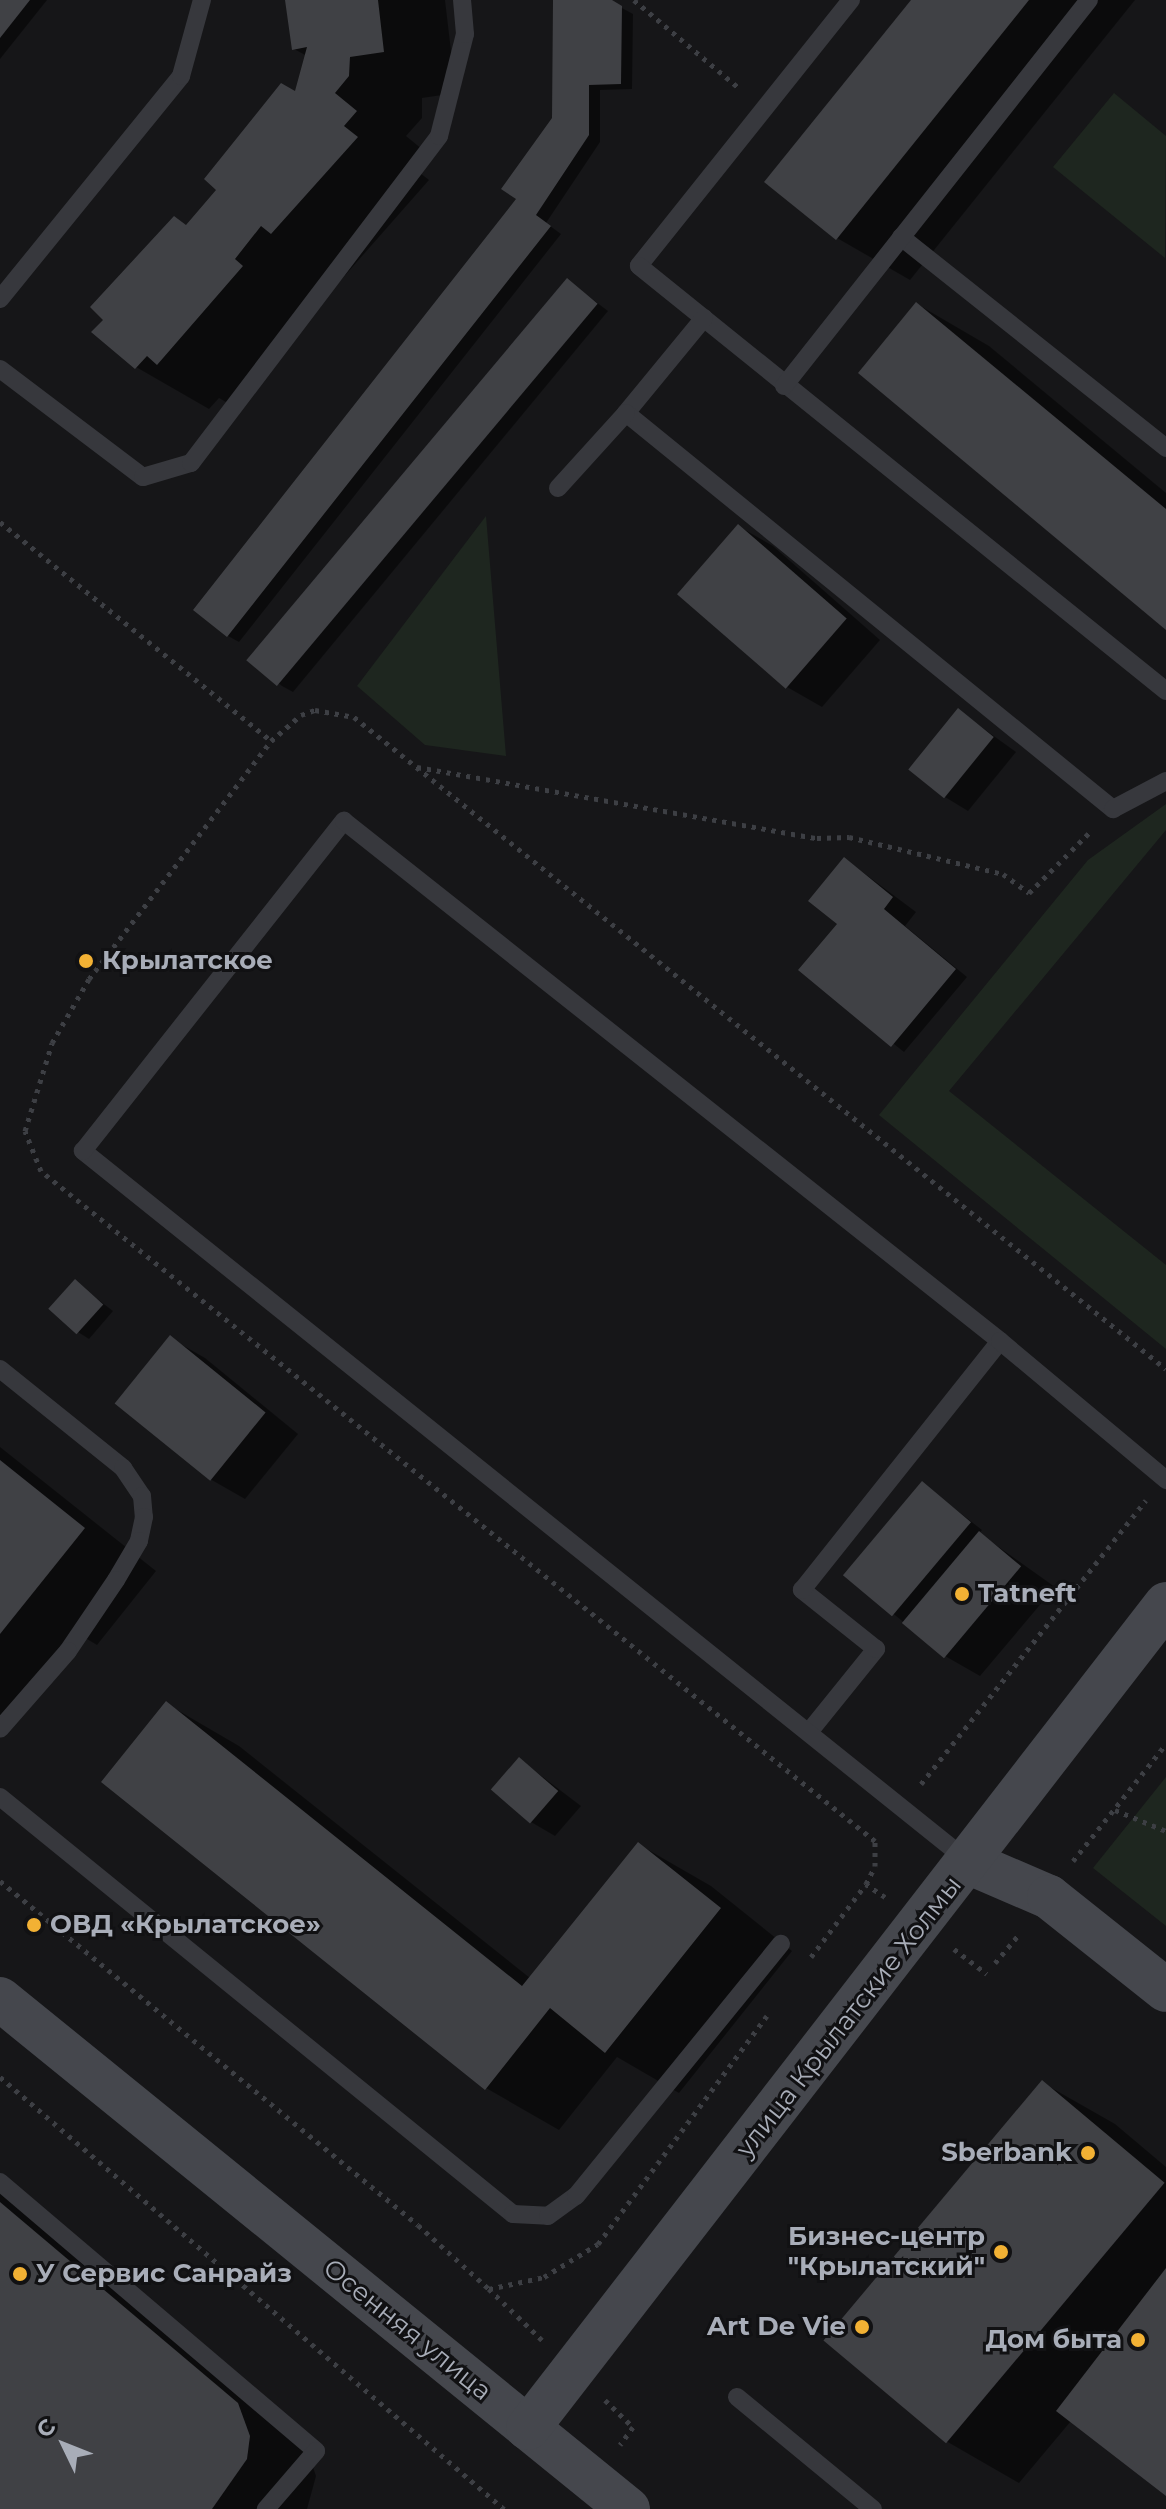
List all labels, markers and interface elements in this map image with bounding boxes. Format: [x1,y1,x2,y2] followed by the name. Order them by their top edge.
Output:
[102,945,273,977] place label: Крылатское
[77,952,95,970] marker: Крылатское
[978,1578,1077,1610] place label: Tatneft
[953,1585,971,1603] marker: Tatneft
[730,1870,968,2164] street label: улица Крылатские Холмы
[50,1909,321,1941] place label: ОВД «Крылатское»
[25,1916,43,1934] marker: ОВД «Крылатское»
[941,2137,1072,2169] place label: Sberbank
[1079,2144,1097,2162] marker: Sberbank
[788,2221,985,2282] place label: Бизнес-центр "Крылатский"
[992,2243,1010,2261] marker: Бизнес-центр "Крылатский"
[317,2253,497,2407] street label: Осенняя улица
[36,2258,292,2290] place label: У Сервис Санрайз
[11,2265,29,2283] marker: У Сервис Санрайз
[707,2311,846,2343] place label: Art De Vie
[853,2318,871,2336] marker: Art De Vie
[986,2324,1122,2356] place label: Дом быта
[1129,2331,1147,2349] marker: Дом быта
[24,2405,104,2485] north arrow
[31,2413,61,2443] text: С

